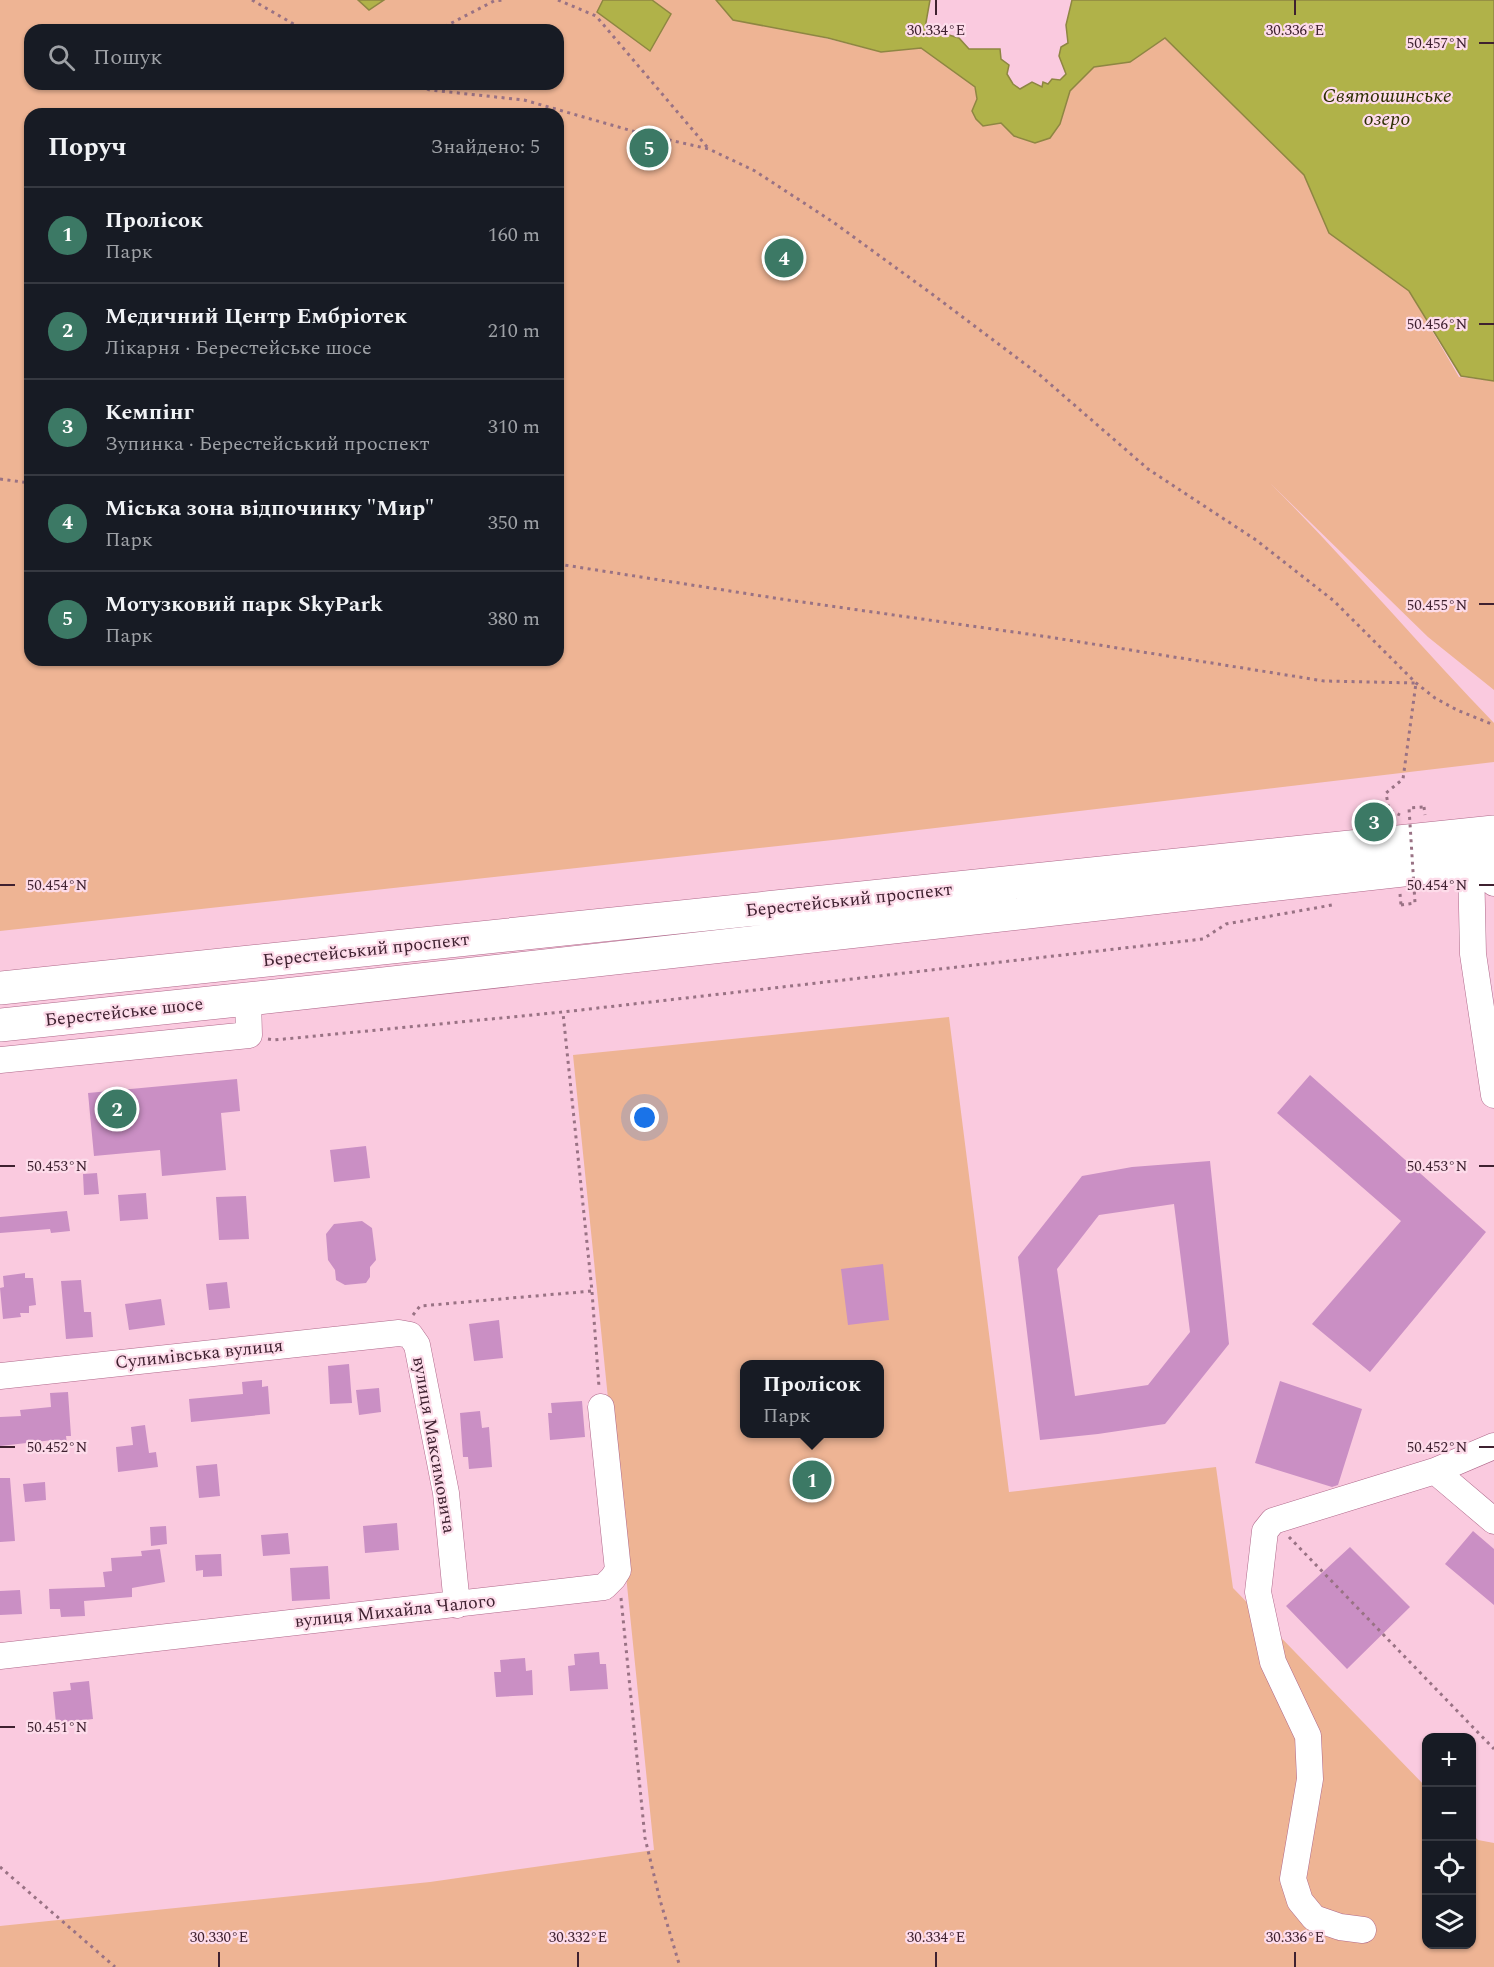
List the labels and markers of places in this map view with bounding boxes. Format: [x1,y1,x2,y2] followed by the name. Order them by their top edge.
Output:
[630,126,668,170] pin: 5
[764,236,804,280] pin: 4
[1354,800,1394,844] pin: 3
[98,1086,136,1132] pin: 2
[792,1458,832,1502] pin: 1

